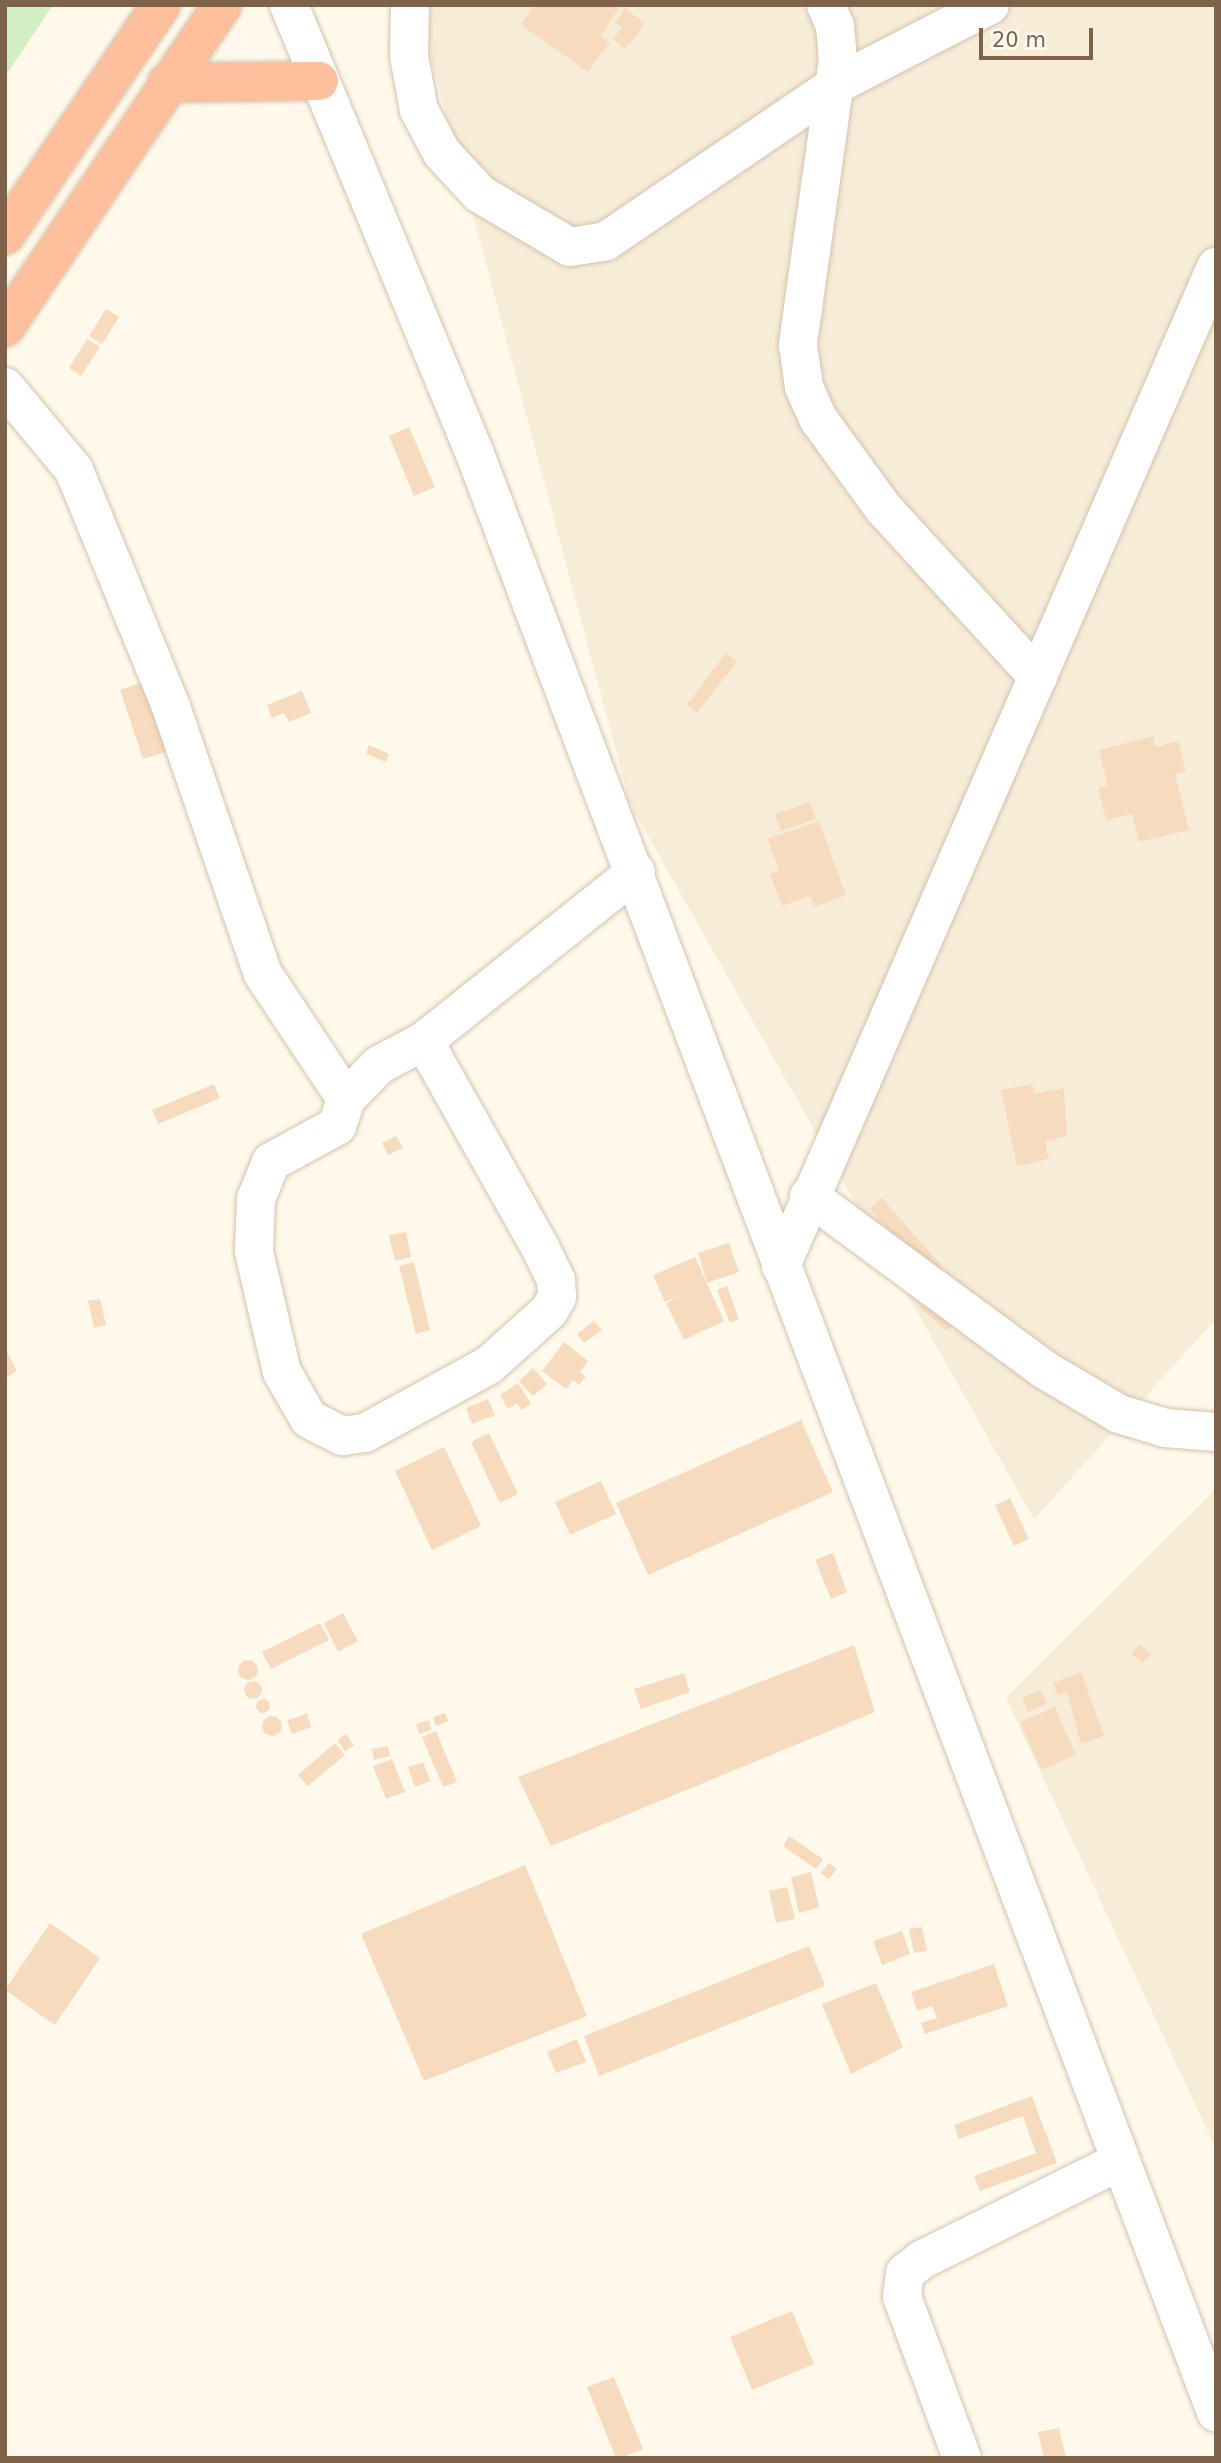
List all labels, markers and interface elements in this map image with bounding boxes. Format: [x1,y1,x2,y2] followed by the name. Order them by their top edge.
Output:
[983,14,1097,58] scale bar
[992,28,1046,52] text: 20 m

